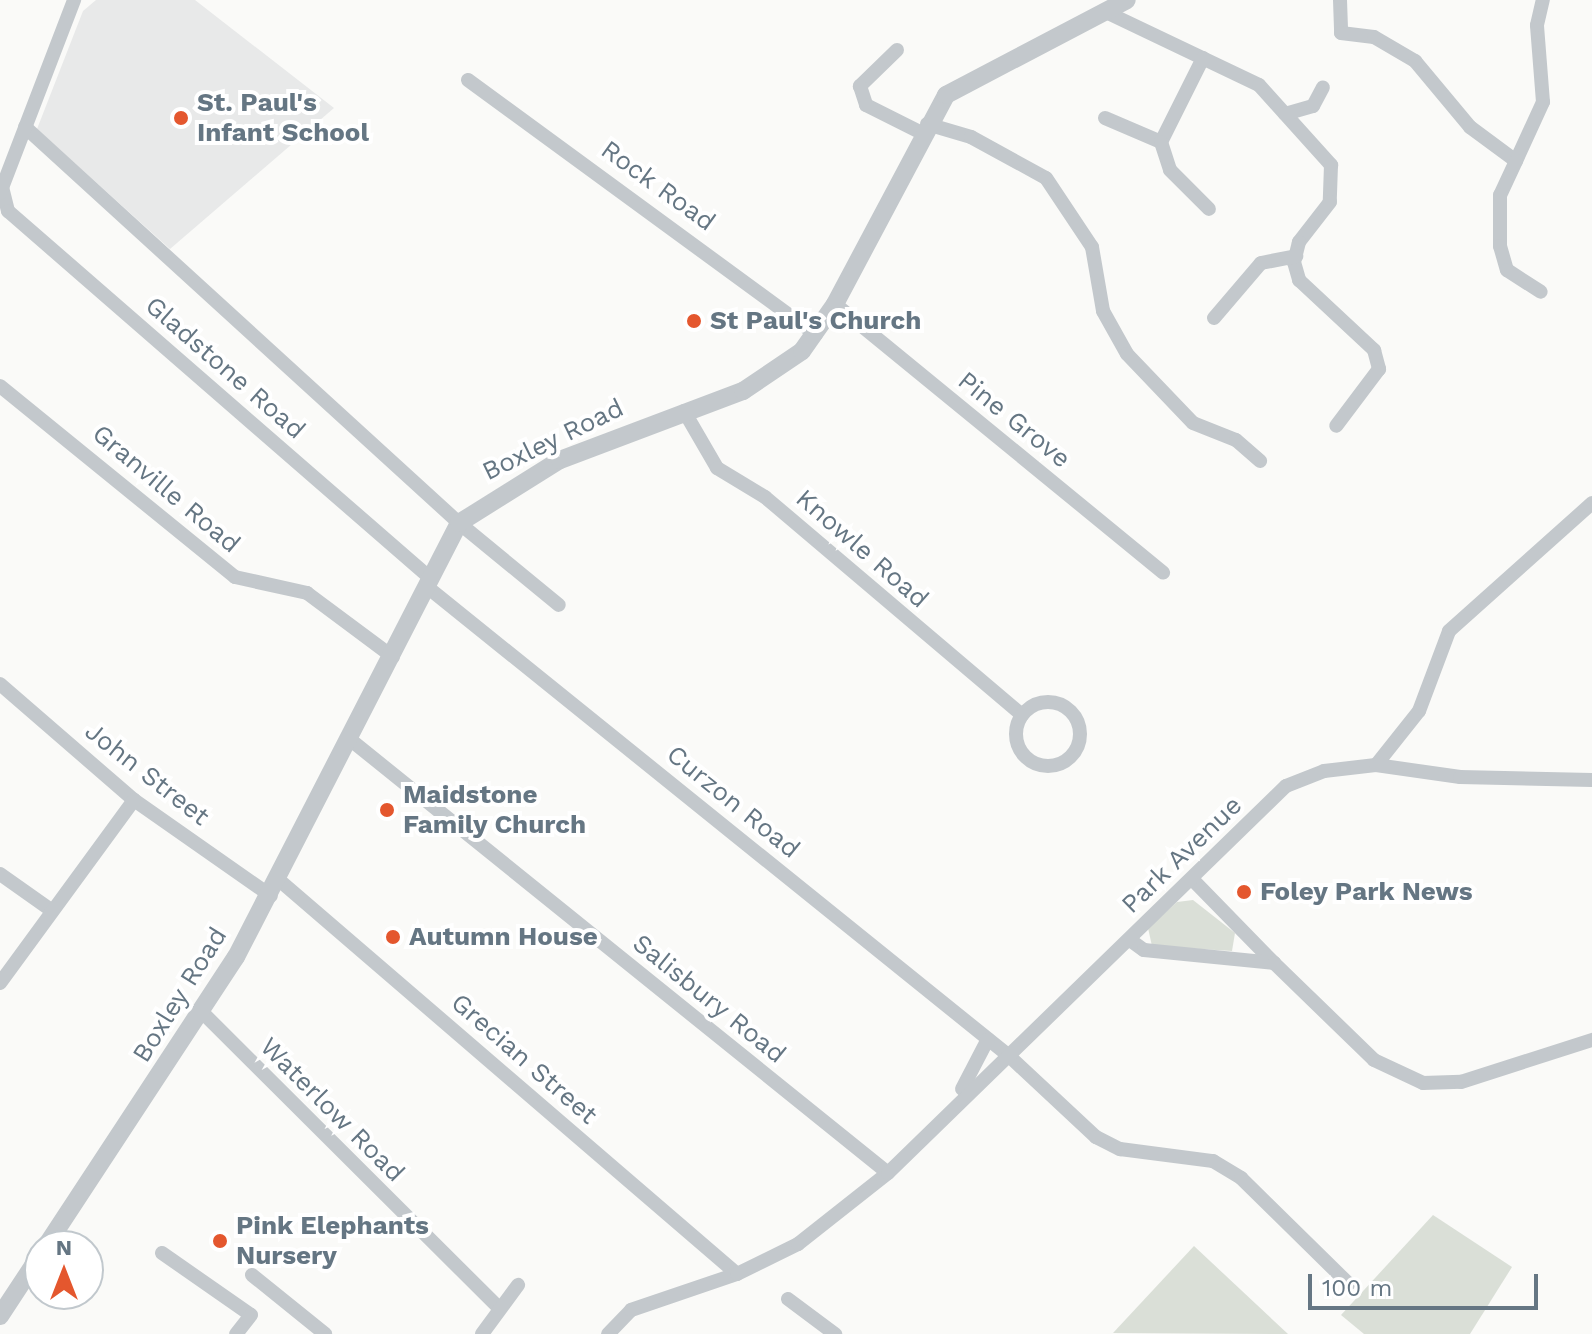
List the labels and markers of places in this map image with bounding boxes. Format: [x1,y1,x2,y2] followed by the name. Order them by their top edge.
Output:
[197,87,369,148] place label: St. Paul's Infant School
[172,109,190,127] marker: St. Paul's Infant School
[710,305,921,337] place label: St Paul's Church
[685,312,703,330] marker: St Paul's Church
[403,779,587,840] place label: Maidstone Family Church
[378,801,396,819] marker: Maidstone Family Church
[1260,876,1474,908] place label: Foley Park News
[1235,883,1253,901] marker: Foley Park News
[409,921,598,953] place label: Autumn House
[384,928,402,946] marker: Autumn House
[236,1210,429,1272] place label: Pink Elephants Nursery
[211,1232,229,1250] marker: Pink Elephants Nursery

